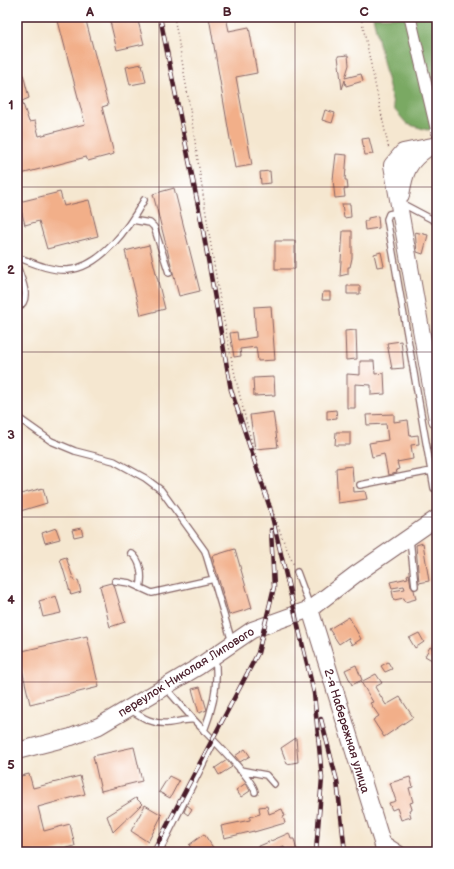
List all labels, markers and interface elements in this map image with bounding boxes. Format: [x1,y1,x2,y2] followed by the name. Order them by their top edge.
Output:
[85,4,94,20] text: A
[222,4,232,20] text: B
[359,4,369,20] text: C
[8,97,14,113] text: 1
[7,262,15,278] text: 2
[7,427,15,443] text: 3
[7,592,15,608] text: 4
[115,624,257,721] street label: переулок Николая Липового
[320,667,373,795] street label: 2-я Набережная улица
[7,757,15,773] text: 5

